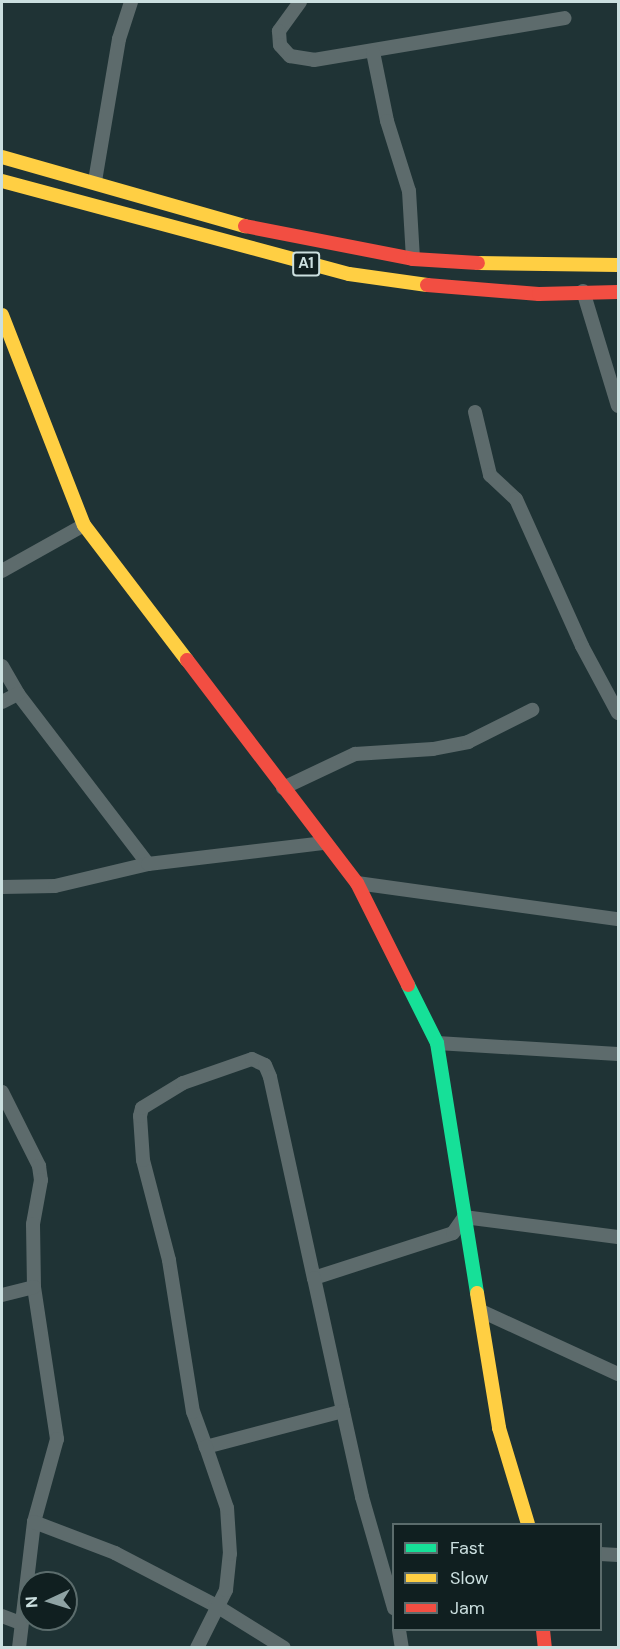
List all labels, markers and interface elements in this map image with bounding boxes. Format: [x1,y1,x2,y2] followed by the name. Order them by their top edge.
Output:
[291,252,321,276] road number: A1
[392,1523,602,1631] legend
[450,1536,485,1560] text: Fast
[450,1566,489,1590] text: Slow
[18,1571,78,1631] north arrow
[21,1596,42,1609] text: N
[450,1596,485,1620] text: Jam

